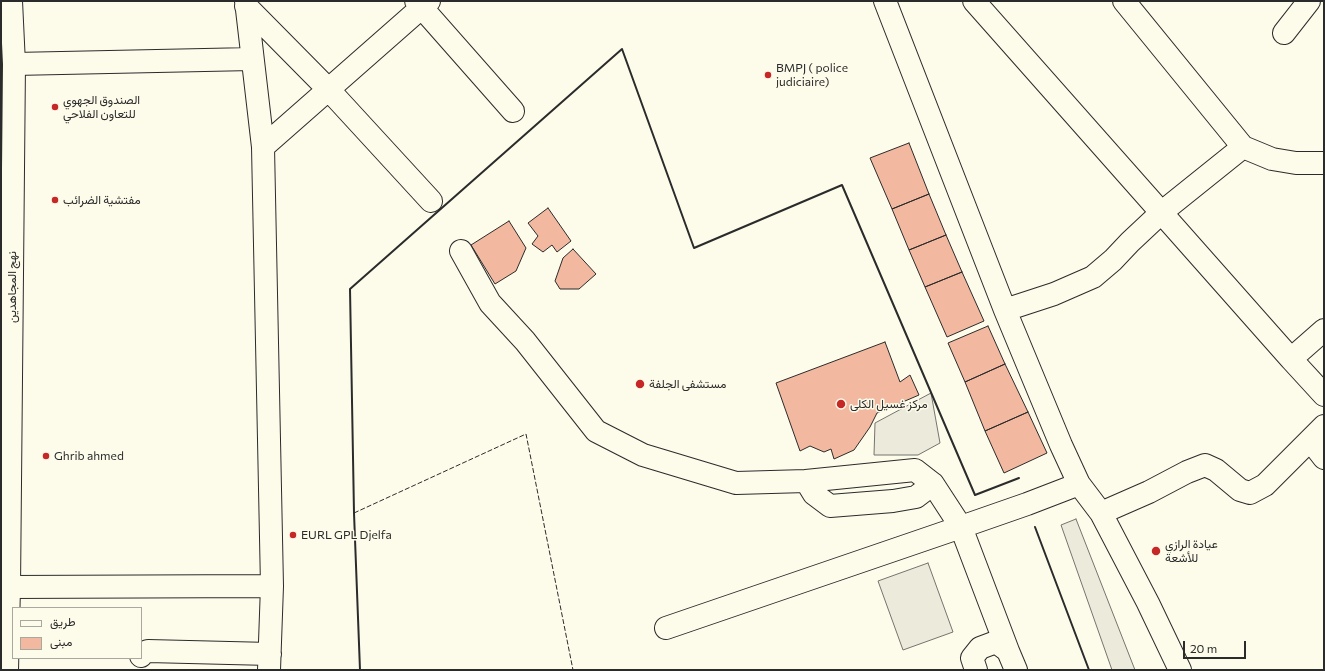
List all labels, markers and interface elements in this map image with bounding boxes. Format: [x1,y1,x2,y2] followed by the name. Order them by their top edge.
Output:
[776,61,848,89] place label: BMPJ ( police judiciaire)
[763,70,773,80] marker: BMPJ ( police judiciaire)
[63,93,140,121] place label: الصندوق الجهوي للتعاون الفلاحي
[50,102,60,112] marker: الصندوق الجهوي للتعاون الفلاحي
[63,193,141,207] place label: مفتشية الضرائب
[50,195,60,205] marker: مفتشية الضرائب
[5,251,19,323] street label: نهج المجاهدين
[649,377,726,391] place label: مستشفى الجلفة
[634,378,646,390] marker: مستشفى الجلفة
[850,397,928,411] place label: مركز غسيل الكلى
[835,398,847,410] marker: مركز غسيل الكلى
[54,449,124,463] place label: Ghrib ahmed
[41,451,51,461] marker: Ghrib ahmed
[301,528,392,542] place label: EURL GPL Djelfa
[288,530,298,540] marker: EURL GPL Djelfa
[1165,537,1218,565] place label: عيادة الرازي للأشعة
[1150,545,1162,557] marker: عيادة الرازي للأشعة
[12,607,142,659] legend
[50,614,75,628] text: طريق
[1185,633,1248,659] scale bar
[50,634,72,648] text: مبنى
[1190,641,1217,655] text: 20 m

